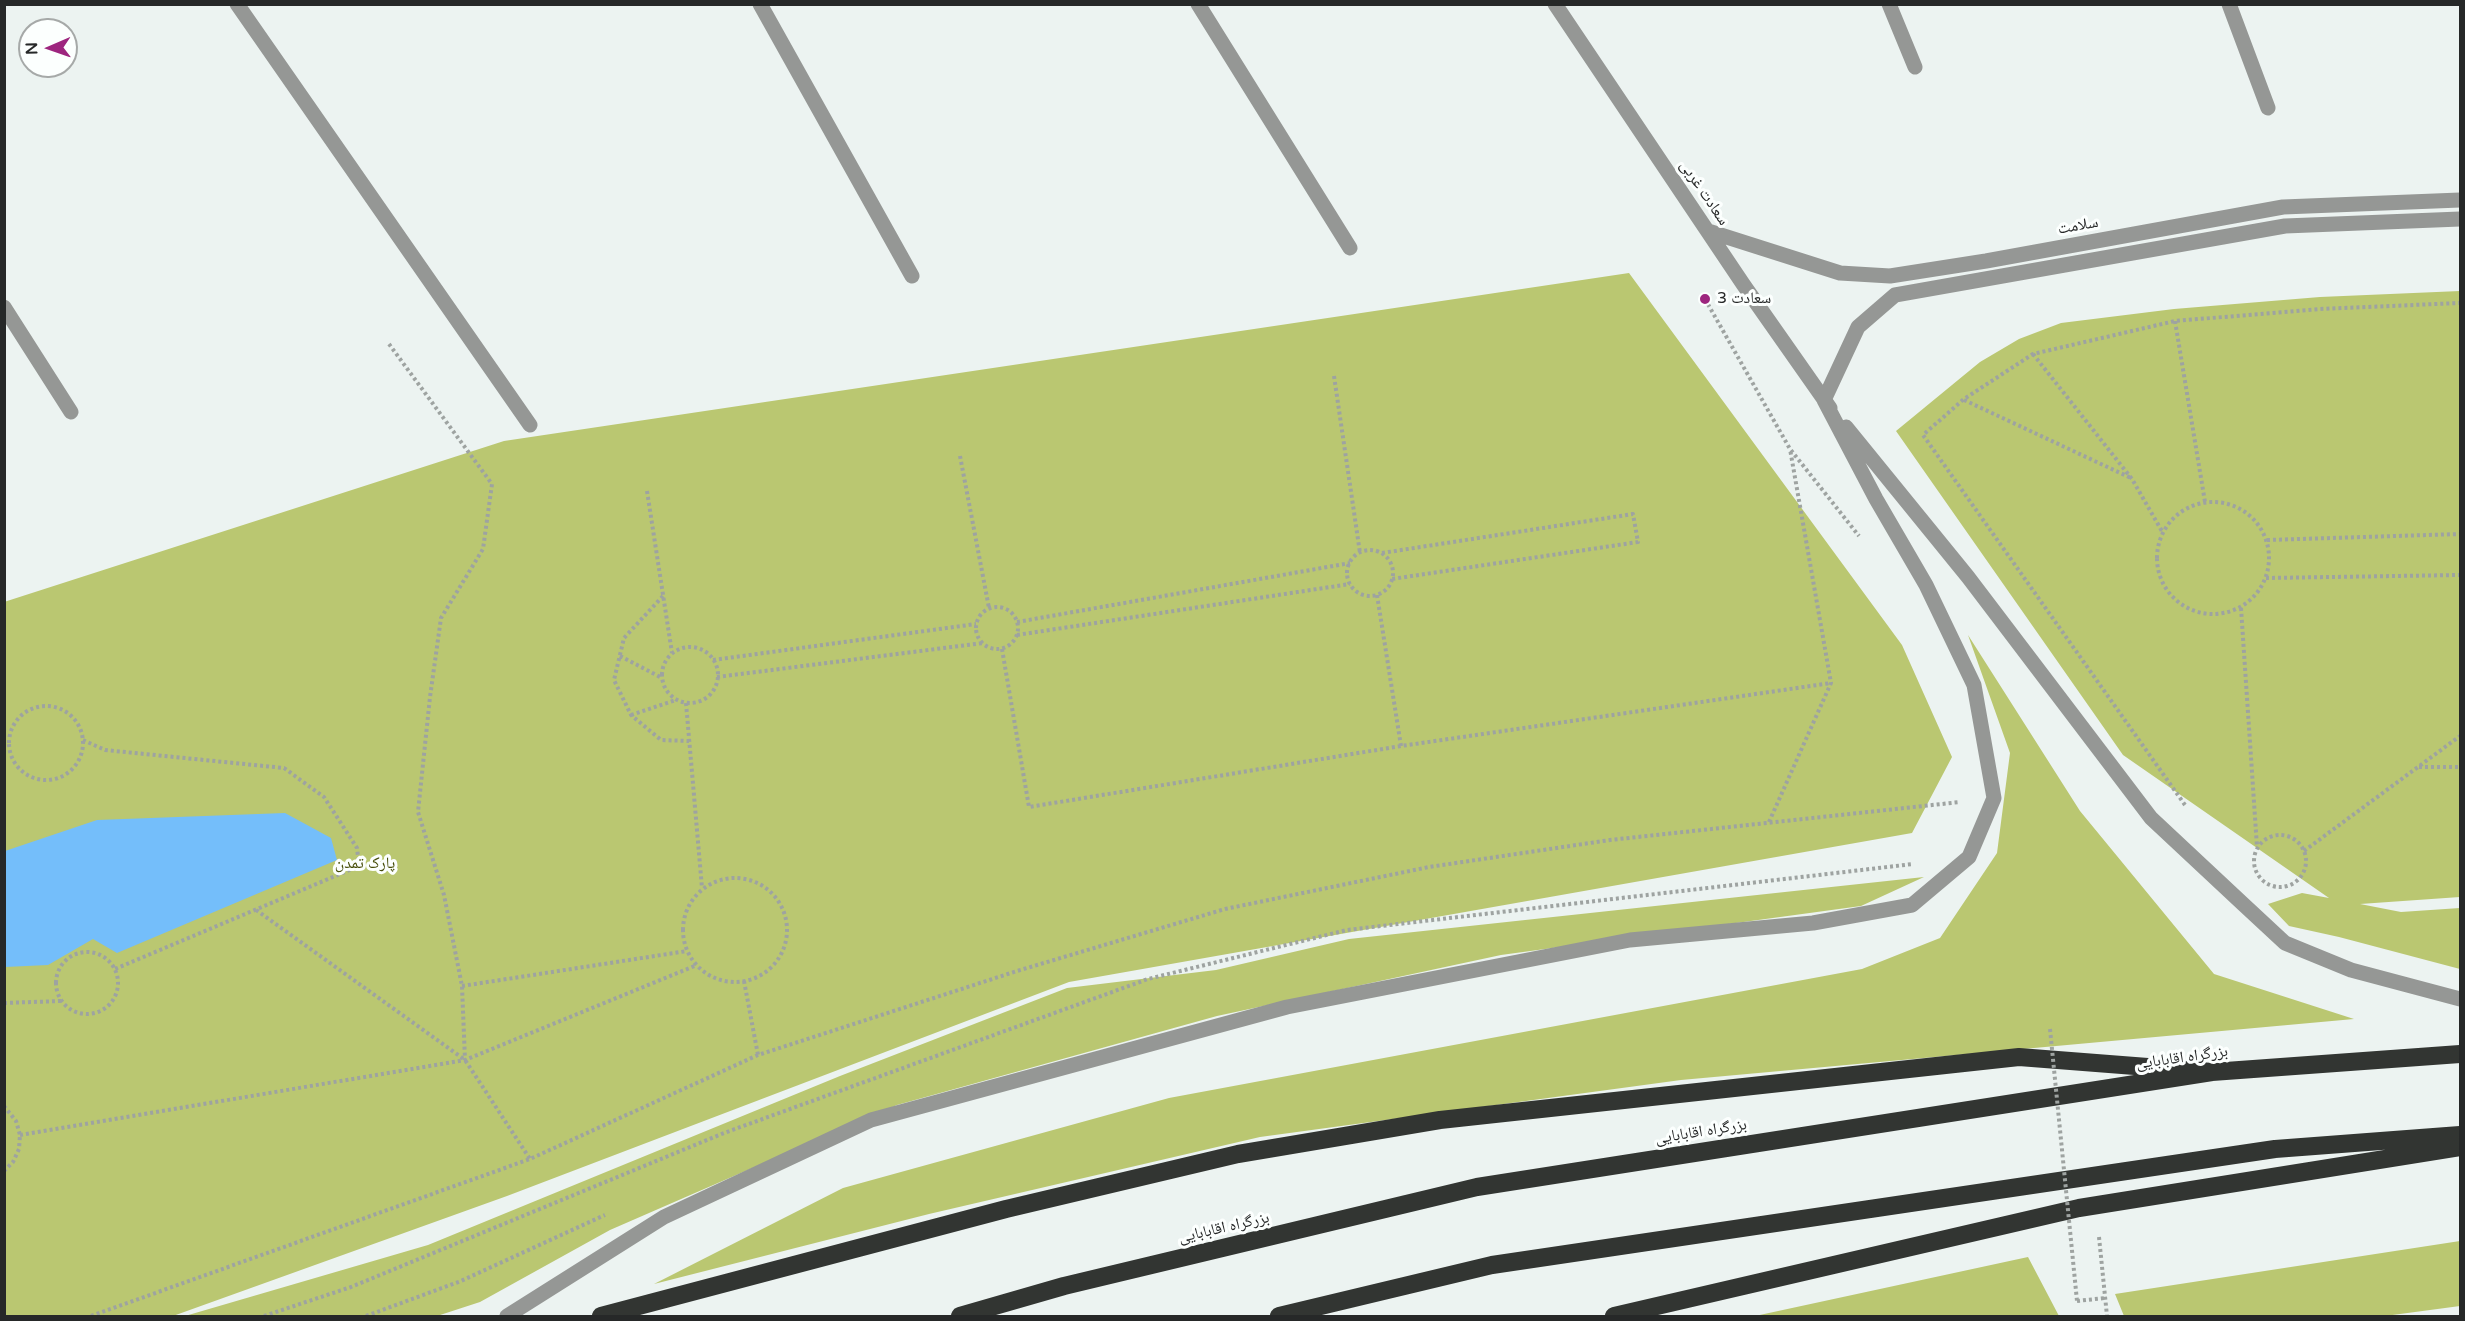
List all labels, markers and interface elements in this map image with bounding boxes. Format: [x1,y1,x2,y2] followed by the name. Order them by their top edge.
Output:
[18,18,78,78] north arrow
[22,42,42,55] text: N
[1675,157,1733,229] street label: سعادت غربی
[2056,213,2100,239] street label: سلامت
[1717,289,1771,309] place label: سعادت 3
[1698,292,1712,306] marker: سعادت 3
[335,854,395,874] park label: پارک تمدن
[2135,1042,2229,1074] street label: بزرگراه اقابابایی
[1654,1115,1748,1149] street label: بزرگراه اقابابایی
[1177,1208,1271,1248] street label: بزرگراه اقابابایی

